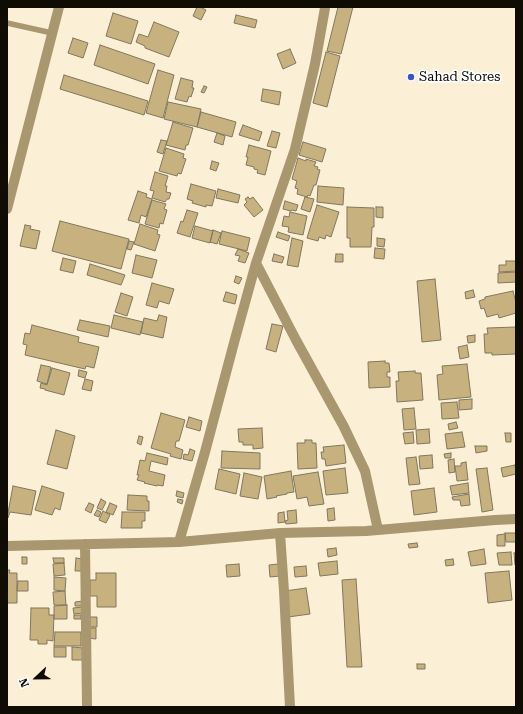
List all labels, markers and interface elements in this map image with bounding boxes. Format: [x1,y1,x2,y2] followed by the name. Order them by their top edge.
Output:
[419,69,500,85] place label: Sahad Stores
[406,72,416,82] marker: Sahad Stores
[16,658,56,698] north arrow
[17,676,32,689] text: N

